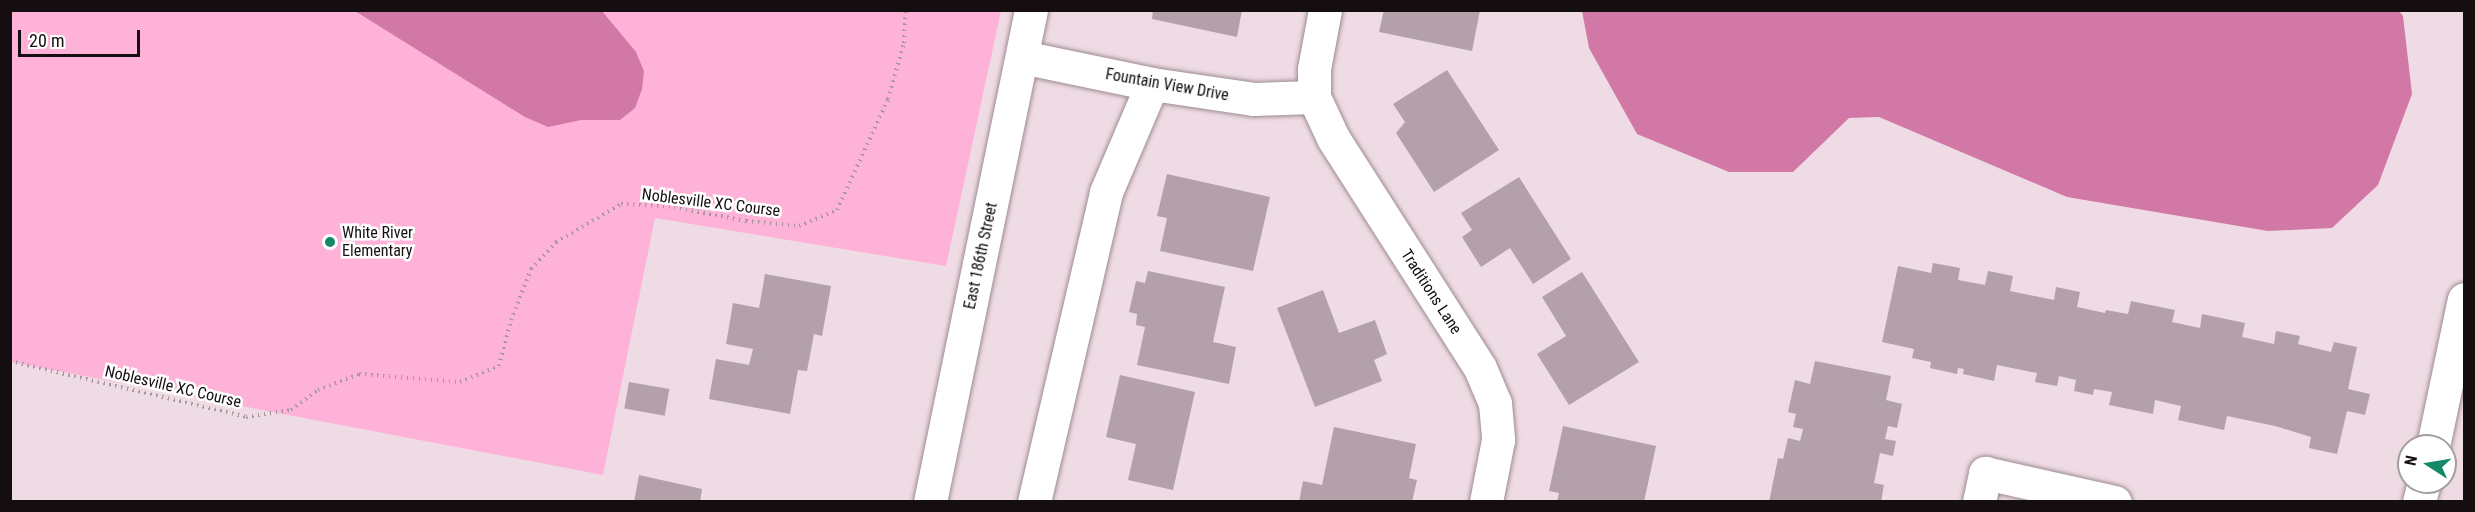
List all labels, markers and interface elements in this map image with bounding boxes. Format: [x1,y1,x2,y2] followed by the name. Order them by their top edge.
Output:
[21,18,142,56] scale bar
[29,30,64,51] text: 20 m
[1104,65,1230,105] street label: Fountain View Drive
[641,185,781,221] street label: Noblesville XC Course
[960,201,1002,311] street label: East 186th Street
[342,223,413,261] place label: White River Elementary
[323,235,337,249] marker: White River Elementary
[1396,246,1466,338] street label: Traditions Lane
[103,362,243,412] street label: Noblesville XC Course
[2397,434,2457,494] north arrow
[2401,454,2421,467] text: N

